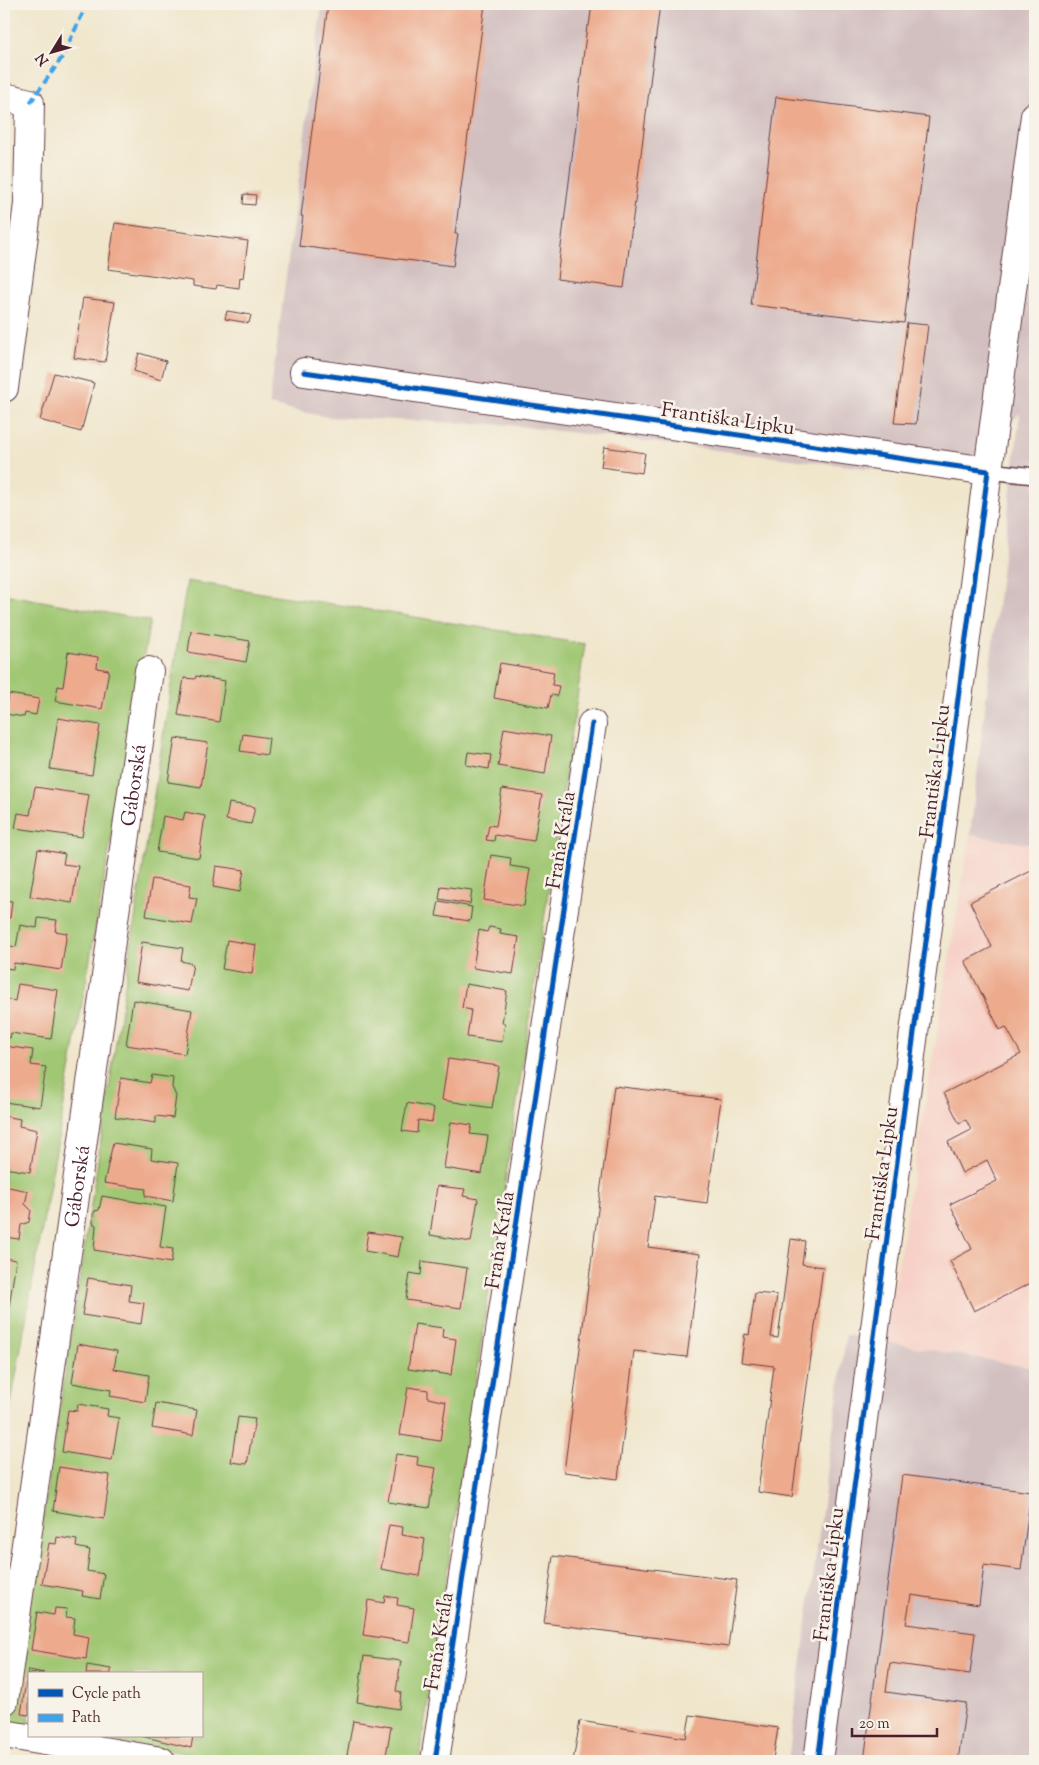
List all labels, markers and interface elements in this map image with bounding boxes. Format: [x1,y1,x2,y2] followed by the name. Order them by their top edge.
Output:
[28,28,78,78] north arrow
[32,48,55,69] text: N
[659,397,797,444] street label: Františka Lipku
[914,702,959,840] street label: Františka Lipku
[115,742,156,828] street label: Gáborská
[540,790,584,891] street label: Fraňa Kráľa
[860,1104,907,1242] street label: Františka Lipku
[59,1143,99,1229] street label: Gáborská
[479,1190,523,1291] street label: Fraňa Kráľa
[808,1505,853,1643] street label: Františka Lipku
[418,1591,462,1692] street label: Fraňa Kráľa
[28,1672,202,1738] legend
[72,1684,141,1705] text: Cycle path
[852,1705,936,1737] scale bar
[72,1708,101,1729] text: Path
[859,1714,890,1735] text: 20 m

